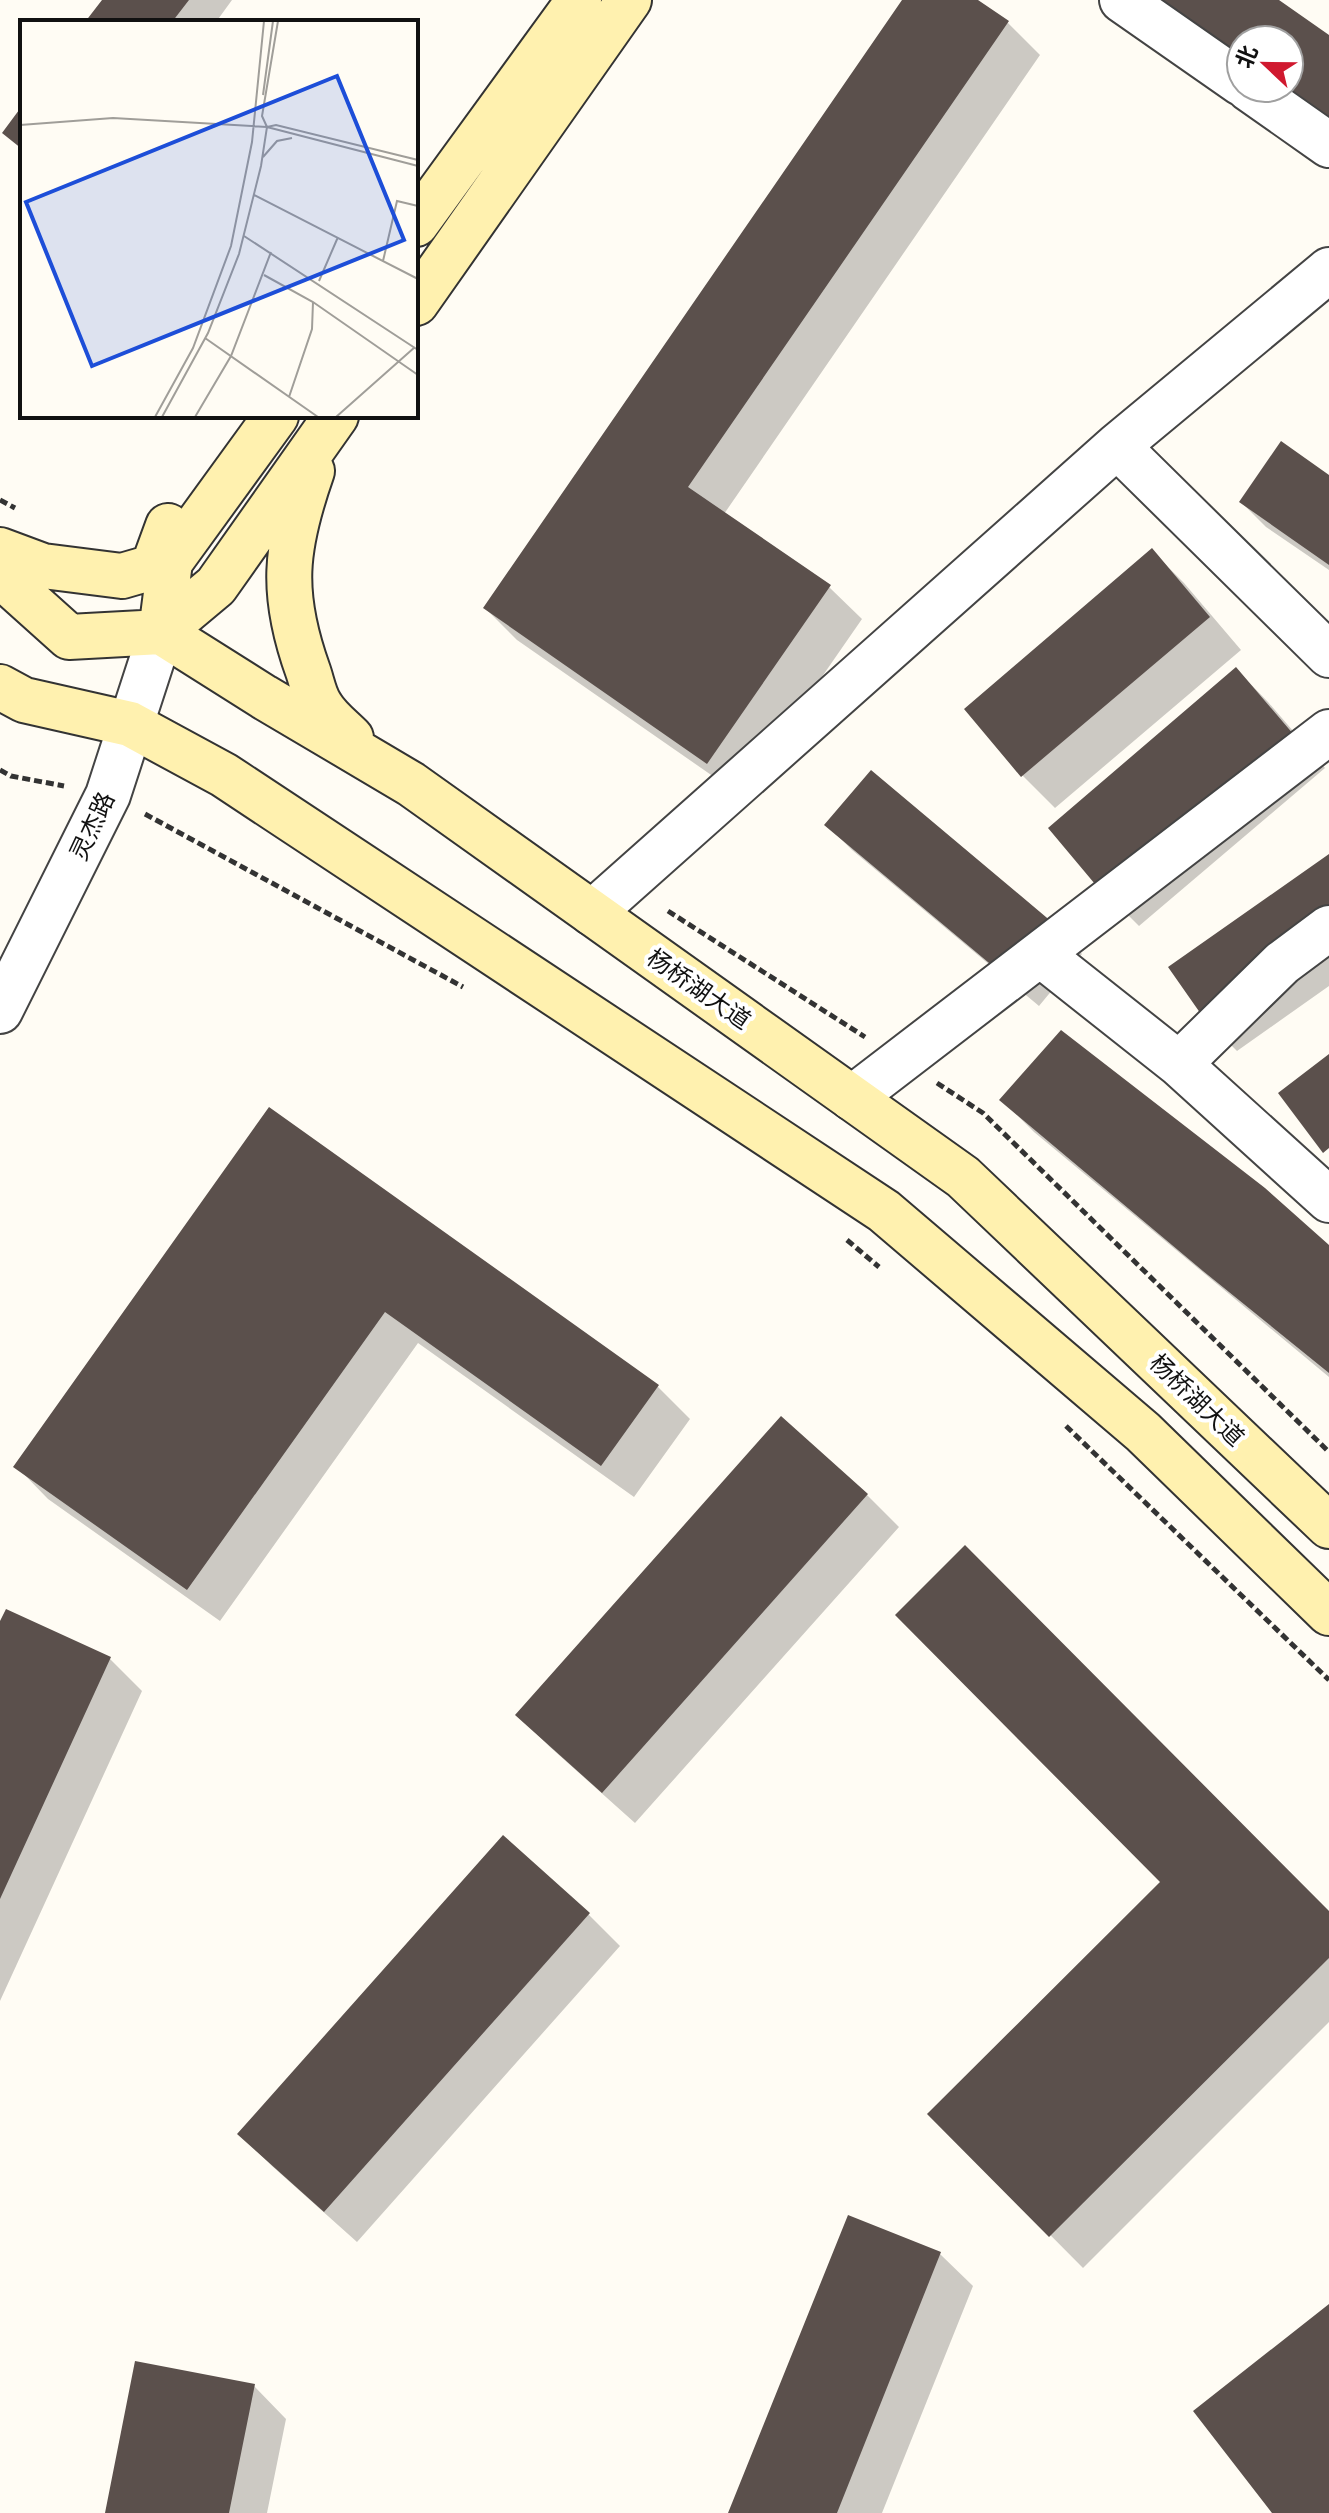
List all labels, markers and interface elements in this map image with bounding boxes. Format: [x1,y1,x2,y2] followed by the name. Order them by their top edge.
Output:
[20,20,418,418] inset map
[1225,24,1305,104] north arrow
[1230,41,1264,72] text: 北
[64,787,120,865] street label: 灵杰路
[642,943,756,1035] street label: 杨桥湖大道
[1144,1348,1250,1452] street label: 杨桥湖大道

